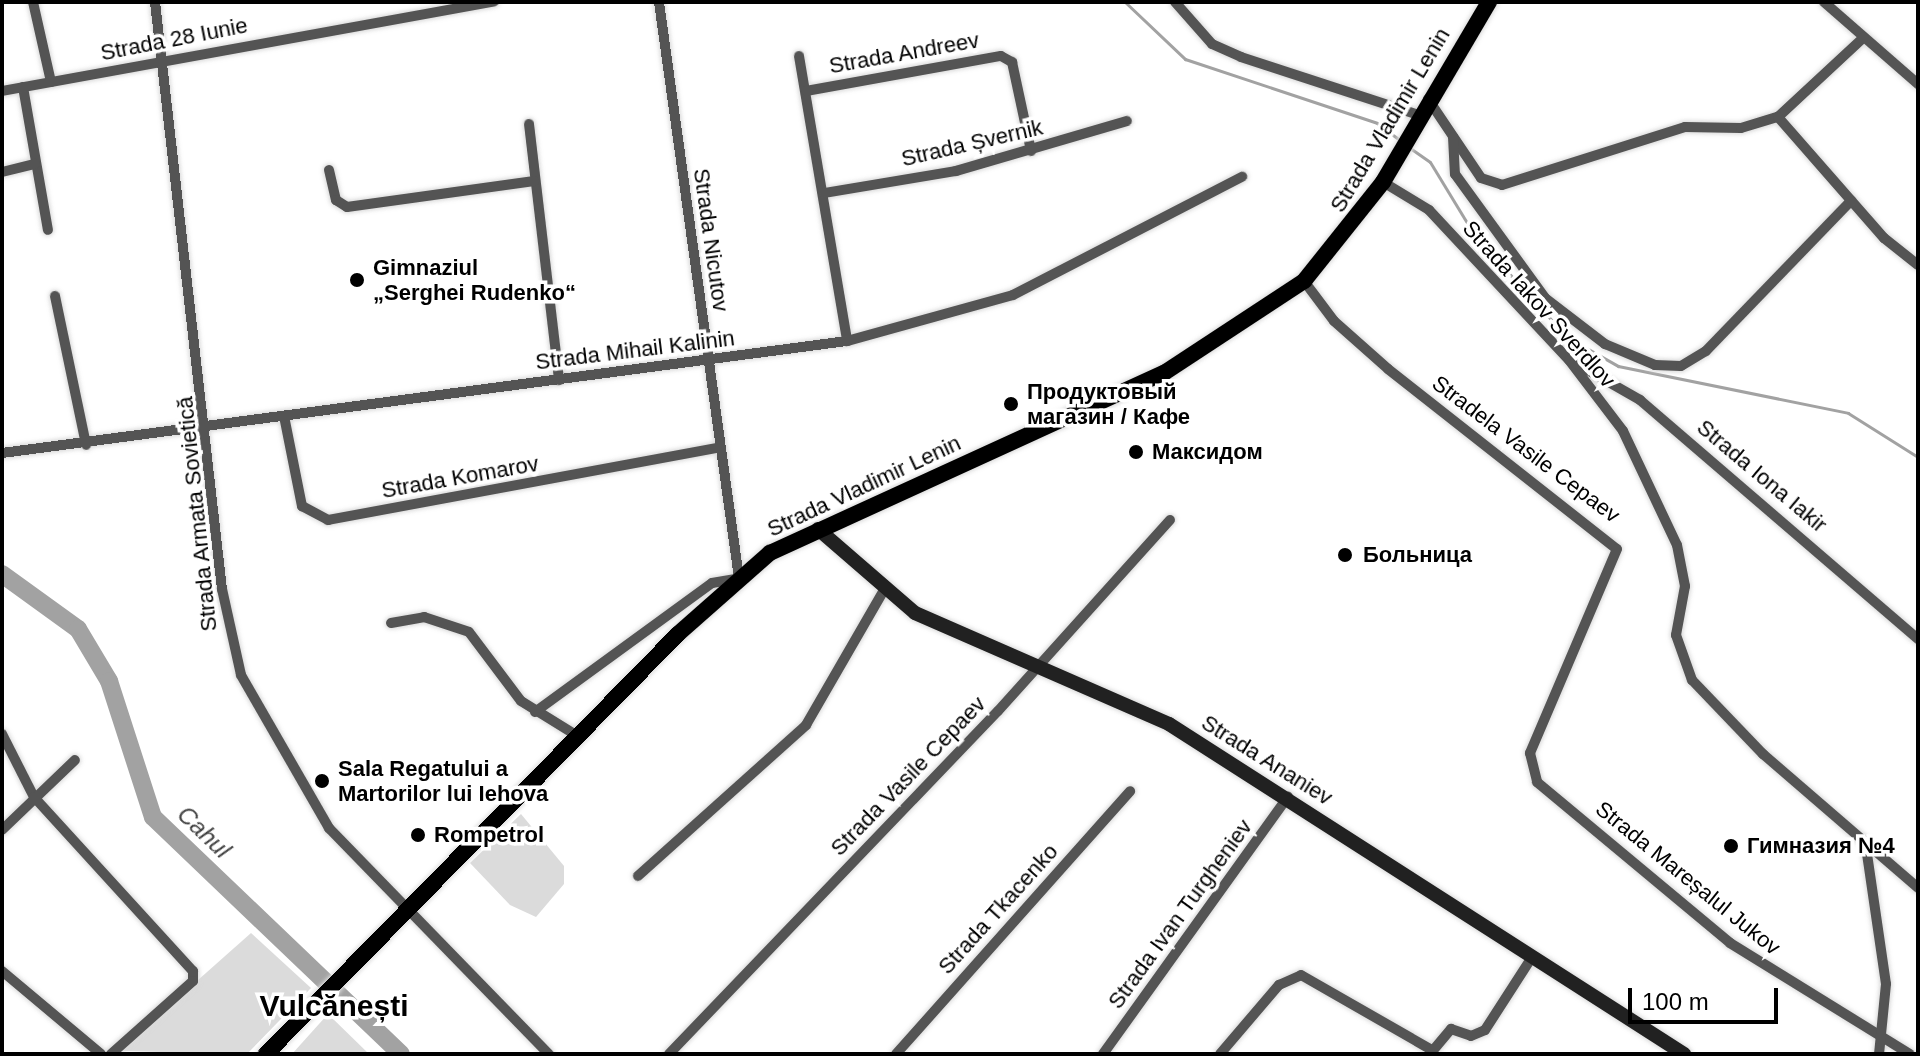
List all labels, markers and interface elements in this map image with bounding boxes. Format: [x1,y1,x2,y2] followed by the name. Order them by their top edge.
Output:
[98,12,250,66] street label: Strada 28 Iunie
[1325,23,1455,217] street label: Strada Vladimir Lenin
[826,27,982,79] street label: Strada Andreev
[899,114,1045,172] street label: Strada Șvernik
[688,167,734,313] street label: Strada Nicutov
[1457,215,1621,393] street label: Strada Iakov Sverdlov
[373,254,576,306] place label: Gimnaziul „Serghei Rudenko“
[348,271,366,289] marker: Gimnaziul „Serghei Rudenko“
[534,325,736,375] street label: Strada Mihail Kalinin
[1427,370,1625,528] street label: Stradela Vasile Cepaev
[1027,378,1190,430] place label: Продуктовый магазин / Кафе
[171,395,223,633] street label: Strada Armata Sovietică
[1002,395,1020,413] marker: Продуктовый магазин / Кафе
[1692,414,1832,538] street label: Strada Iona Iakir
[763,430,965,542] street label: Strada Vladimir Lenin
[1152,439,1263,465] place label: Максидом
[1127,443,1145,461] marker: Максидом
[379,450,541,504] street label: Strada Komarov
[1363,542,1472,568] place label: Больница
[1334,544,1356,566] marker: Больница
[825,691,991,861] street label: Strada Vasile Cepaev
[1196,709,1338,811] street label: Strada Ananiev
[338,755,548,806] place label: Sala Regatului a Martorilor lui Iehova
[313,772,331,790] marker: Sala Regatului a Martorilor lui Iehova
[1590,795,1786,961] street label: Strada Mareșalul Jukov
[171,800,237,864] water label: Cahul
[1102,814,1258,1014] street label: Strada Ivan Turgheniev
[434,822,544,848] place label: Rompetrol
[409,826,427,844] marker: Rompetrol
[1747,833,1895,859] place label: Гимназия №4
[1722,837,1740,855] marker: Гимназия №4
[933,838,1063,980] street label: Strada Tkacenko
[1632,972,1782,1022] scale bar
[260,988,408,1024] district label: Vulcănești
[1642,988,1709,1015] text: 100 m

